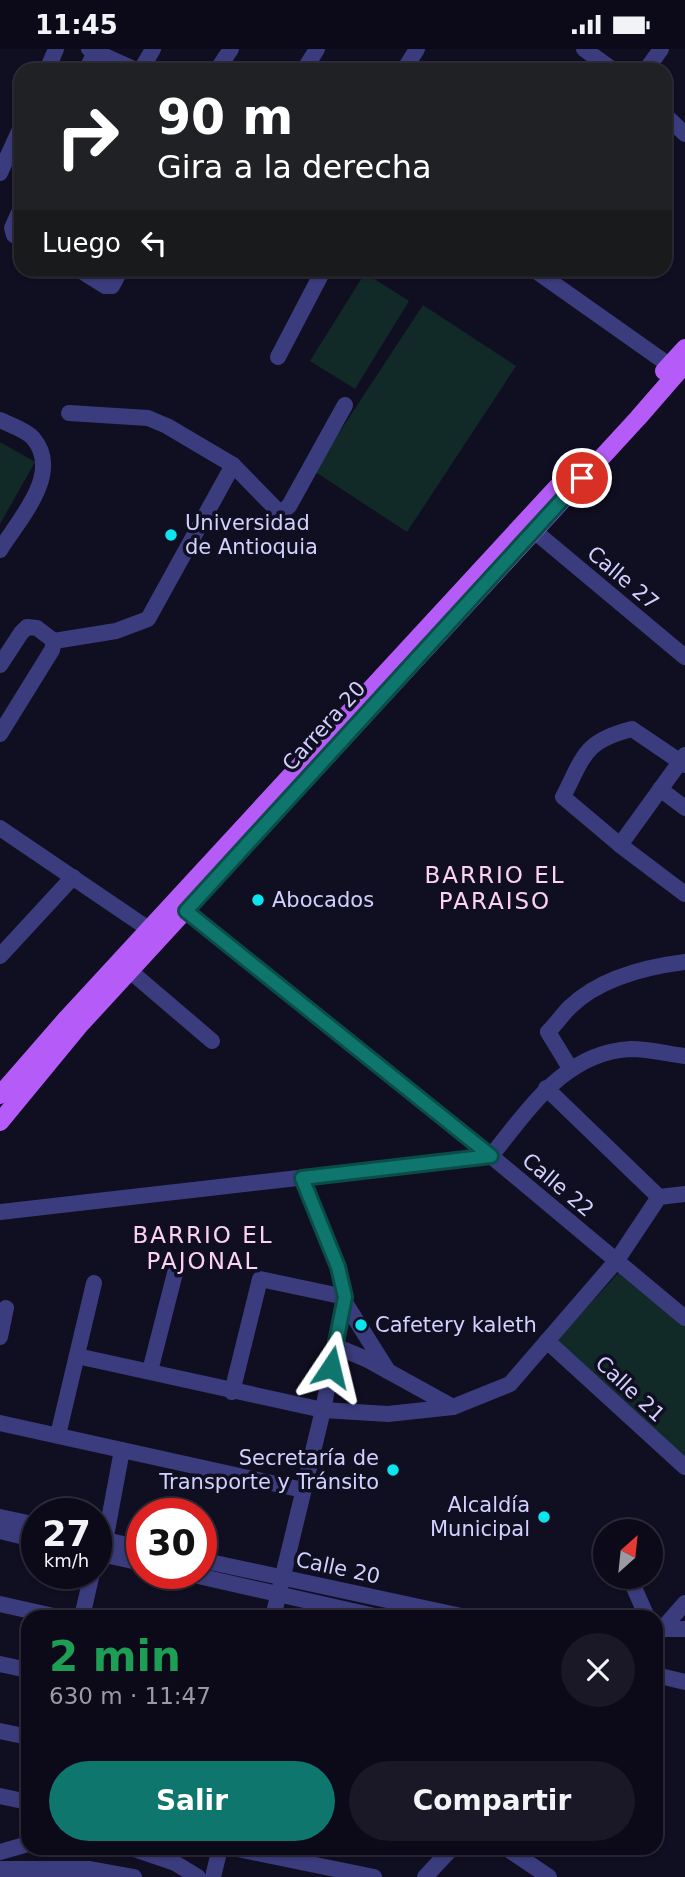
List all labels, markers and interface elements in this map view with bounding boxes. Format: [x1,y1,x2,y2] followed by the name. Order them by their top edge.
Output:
[35,10,118,40] text: 11:45
[157,89,293,146] text: 90 m
[42,91,133,182] icon: right
[157,148,432,186] text: Gira a la derecha
[135,224,173,262] icon: left
[42,228,121,258] text: Luego
[552,448,612,508] pin
[563,459,601,497] icon: arrive
[185,511,318,559] place label: Universidad de Antioquia
[163,527,179,543] marker: Universidad de Antioquia
[583,541,663,615] street label: Calle 27
[278,676,370,776] street label: Carrera 20
[424,862,566,914] district label: BARRIO EL PARAISO
[272,888,374,912] place label: Abocados
[250,892,266,908] marker: Abocados
[518,1148,598,1222] street label: Calle 22
[132,1222,274,1274] district label: BARRIO EL PAJONAL
[375,1313,537,1337] place label: Cafetery kaleth
[353,1317,369,1333] marker: Cafetery kaleth
[294,1330,368,1404] position arrow
[591,1351,669,1427] street label: Calle 21
[158,1446,379,1494] place label: Secretaría de Transporte y Tránsito
[385,1462,401,1478] marker: Secretaría de Transporte y Tránsito
[430,1493,530,1541] place label: Alcaldía Municipal
[126,1498,217,1589] speed limit sign: 30
[536,1509,552,1525] marker: Alcaldía Municipal
[42,1514,91,1554] text: 27
[593,1519,663,1589] north arrow
[593,1519,663,1589] map controls
[294,1547,382,1589] street label: Calle 20
[44,1550,89,1571] text: km/h
[49,1632,181,1681] text: 2 min
[561,1633,635,1707] button: close
[49,1683,211,1709] text: 630 m · 11:47
[49,1761,335,1841] button: Salir
[349,1761,635,1841] button: Compartir

